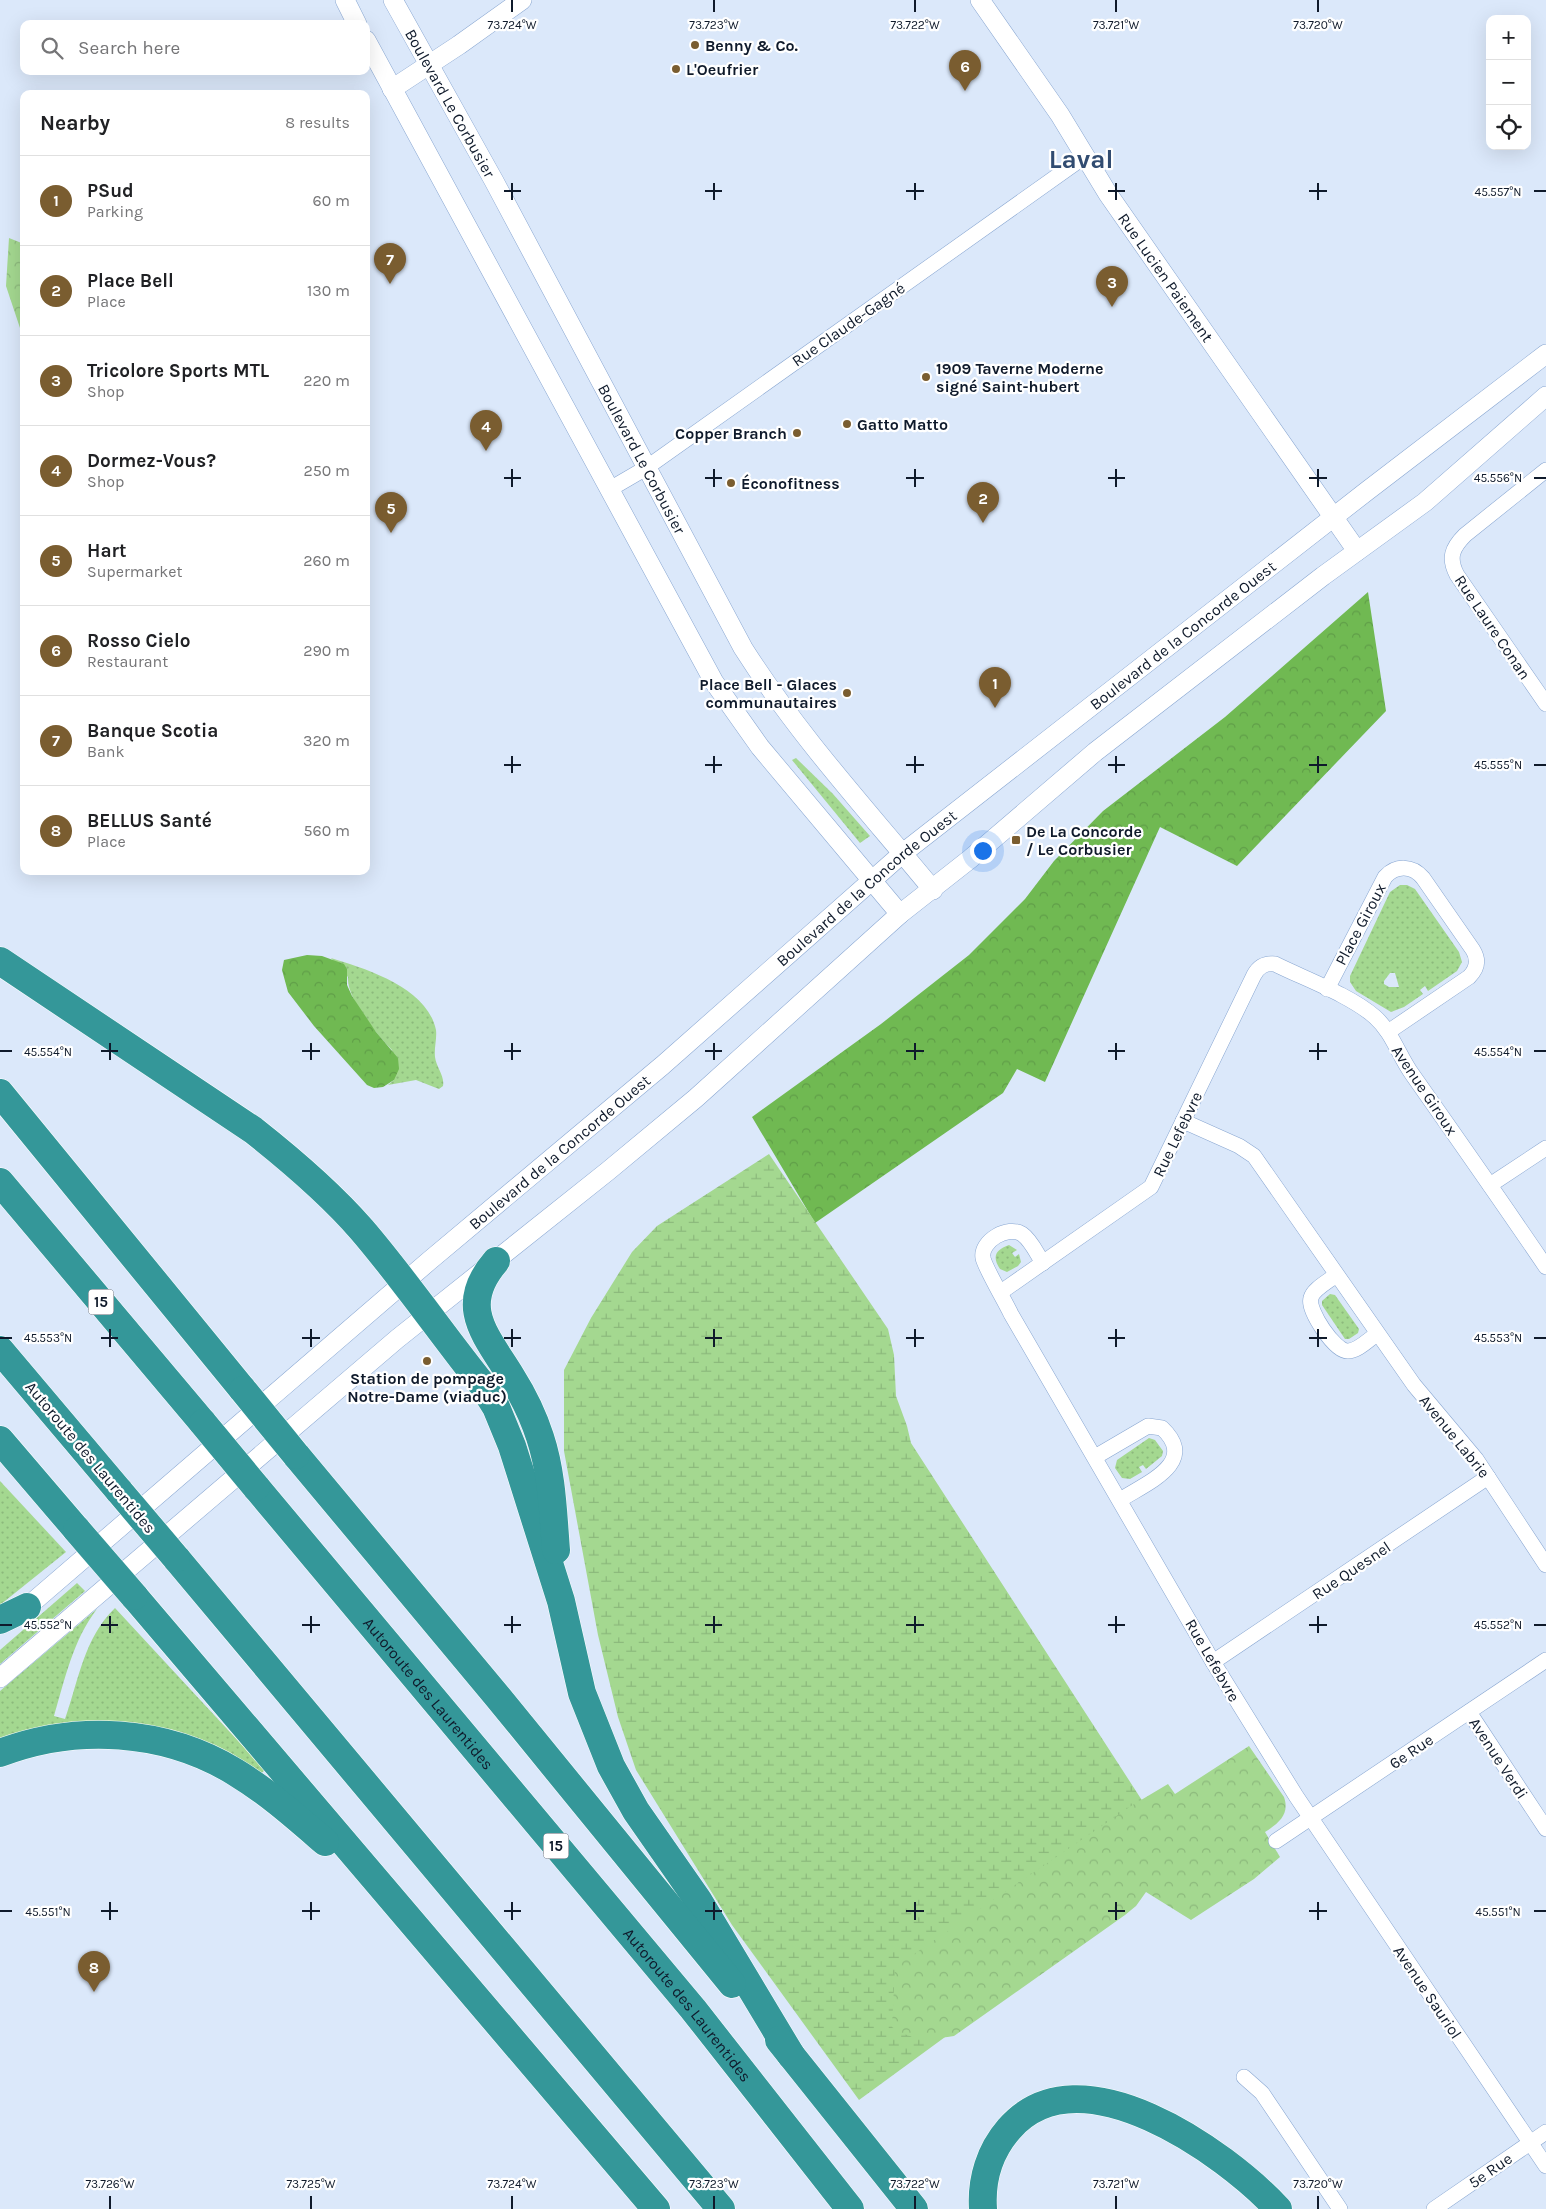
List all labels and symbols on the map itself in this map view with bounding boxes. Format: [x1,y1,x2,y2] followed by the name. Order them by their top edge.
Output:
[488,18,537,32] text: 73.724°W
[689,18,739,32] text: 73.723°W
[890,18,940,32] text: 73.722°W
[1093,18,1139,32] text: 73.721°W
[1293,18,1343,32] text: 73.720°W
[401,26,499,181] street label: Boulevard Le Corbusier
[705,36,799,55] place label: Benny & Co.
[689,39,701,51] marker: Benny & Co.
[949,50,981,91] pin: 6
[686,60,759,79] place label: L'Oeufrier
[670,63,682,75] marker: L'Oeufrier
[1049,144,1113,175] district label: Laval
[1474,185,1522,199] text: 45.557°N
[1114,209,1217,346] street label: Rue Lucien Paiement
[374,243,406,284] pin: 7
[1096,266,1128,307] pin: 3
[788,278,908,371] street label: Rue Claude-Gagné
[936,359,1103,396] place label: 1909 Taverne Moderne signé Saint-hubert
[920,371,932,383] marker: 1909 Taverne Moderne signé Saint-hubert
[594,381,689,537] street label: Boulevard Le Corbusier
[470,410,502,451] pin: 4
[857,415,948,434] place label: Gatto Matto
[841,418,853,430] marker: Gatto Matto
[675,424,787,443] place label: Copper Branch
[791,427,803,439] marker: Copper Branch
[1474,471,1522,485] text: 45.556°N
[741,474,840,493] place label: Éconofitness
[725,477,737,489] marker: Éconofitness
[967,482,999,523] pin: 2
[375,492,407,533] pin: 5
[1086,557,1280,714] street label: Boulevard de la Concorde Ouest
[1451,571,1535,683] street label: Rue Laure Conan
[979,667,1011,708] pin: 1
[699,675,837,712] place label: Place Bell - Glaces communautaires
[841,687,853,699] marker: Place Bell - Glaces communautaires
[1474,758,1522,772] text: 45.555°N
[773,806,960,970] street label: Boulevard de la Concorde Ouest
[1026,822,1142,859] place label: De La Concorde / Le Corbusier
[1010,834,1022,846] marker: De La Concorde / Le Corbusier
[970,838,996,864] your location
[1331,880,1390,968] street label: Place Giroux
[1388,1042,1462,1139] street label: Avenue Giroux
[24,1045,72,1059] text: 45.554°N
[1474,1045,1522,1059] text: 45.554°N
[465,1071,654,1234] street label: Boulevard de la Concorde Ouest
[1149,1089,1206,1180] street label: Rue Lefebvre
[88,1290,114,1314] road number: 15
[24,1331,72,1345] text: 45.553°N
[1474,1331,1522,1345] text: 45.553°N
[421,1355,433,1367] marker: Station de pompage Notre-Dame (viaduc)
[347,1369,507,1406] place label: Station de pompage Notre-Dame (viaduc)
[22,1378,160,1537] street label: Autoroute des Laurentides
[1415,1391,1494,1482] street label: Avenue Labrie
[1308,1537,1394,1604] street label: Rue Quesnel
[359,1614,497,1774] street label: Autoroute des Laurentides
[1181,1615,1244,1705] street label: Rue Lefebvre
[24,1618,72,1632] text: 45.552°N
[1474,1618,1522,1632] text: 45.552°N
[1465,1714,1532,1803] street label: Avenue Verdi
[1386,1730,1437,1773] street label: 6e Rue
[544,1834,568,1858] road number: 15
[25,1905,71,1919] text: 45.551°N
[1475,1905,1521,1919] text: 45.551°N
[619,1924,755,2086] street label: Autoroute des Laurentides
[1389,1942,1466,2043] street label: Avenue Sauriol
[78,1951,110,1992] pin: 8
[1465,2149,1516,2192] street label: 5e Rue
[85,2177,135,2191] text: 73.726°W
[286,2177,336,2191] text: 73.725°W
[488,2177,537,2191] text: 73.724°W
[689,2177,739,2191] text: 73.723°W
[890,2177,940,2191] text: 73.722°W
[1093,2177,1139,2191] text: 73.721°W
[1293,2177,1343,2191] text: 73.720°W

